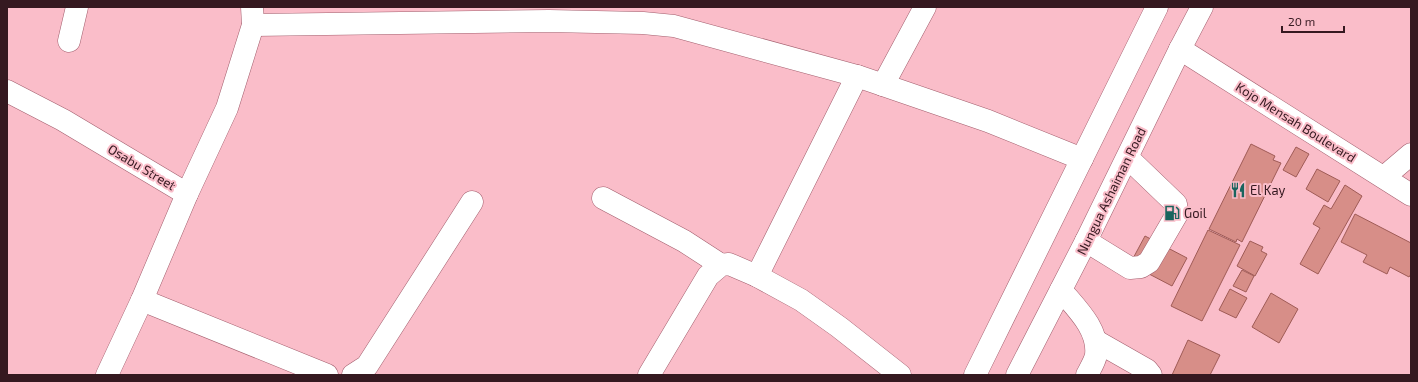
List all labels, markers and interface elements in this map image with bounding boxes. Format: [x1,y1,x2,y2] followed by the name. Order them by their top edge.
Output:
[1282,8,1344,34] scale bar
[1288,14,1315,28] text: 20 m
[1233,78,1359,166] street label: Kojo Mensah Boulevard
[1073,125,1149,257] street label: Nungua Ashaiman Road
[105,140,179,194] street label: Osabu Street
[1229,181,1247,199] restaurant icon: El Kay
[1250,182,1286,198] place label: El Kay
[1163,204,1181,222] fuel station icon: Goil
[1184,205,1207,221] place label: Goil

